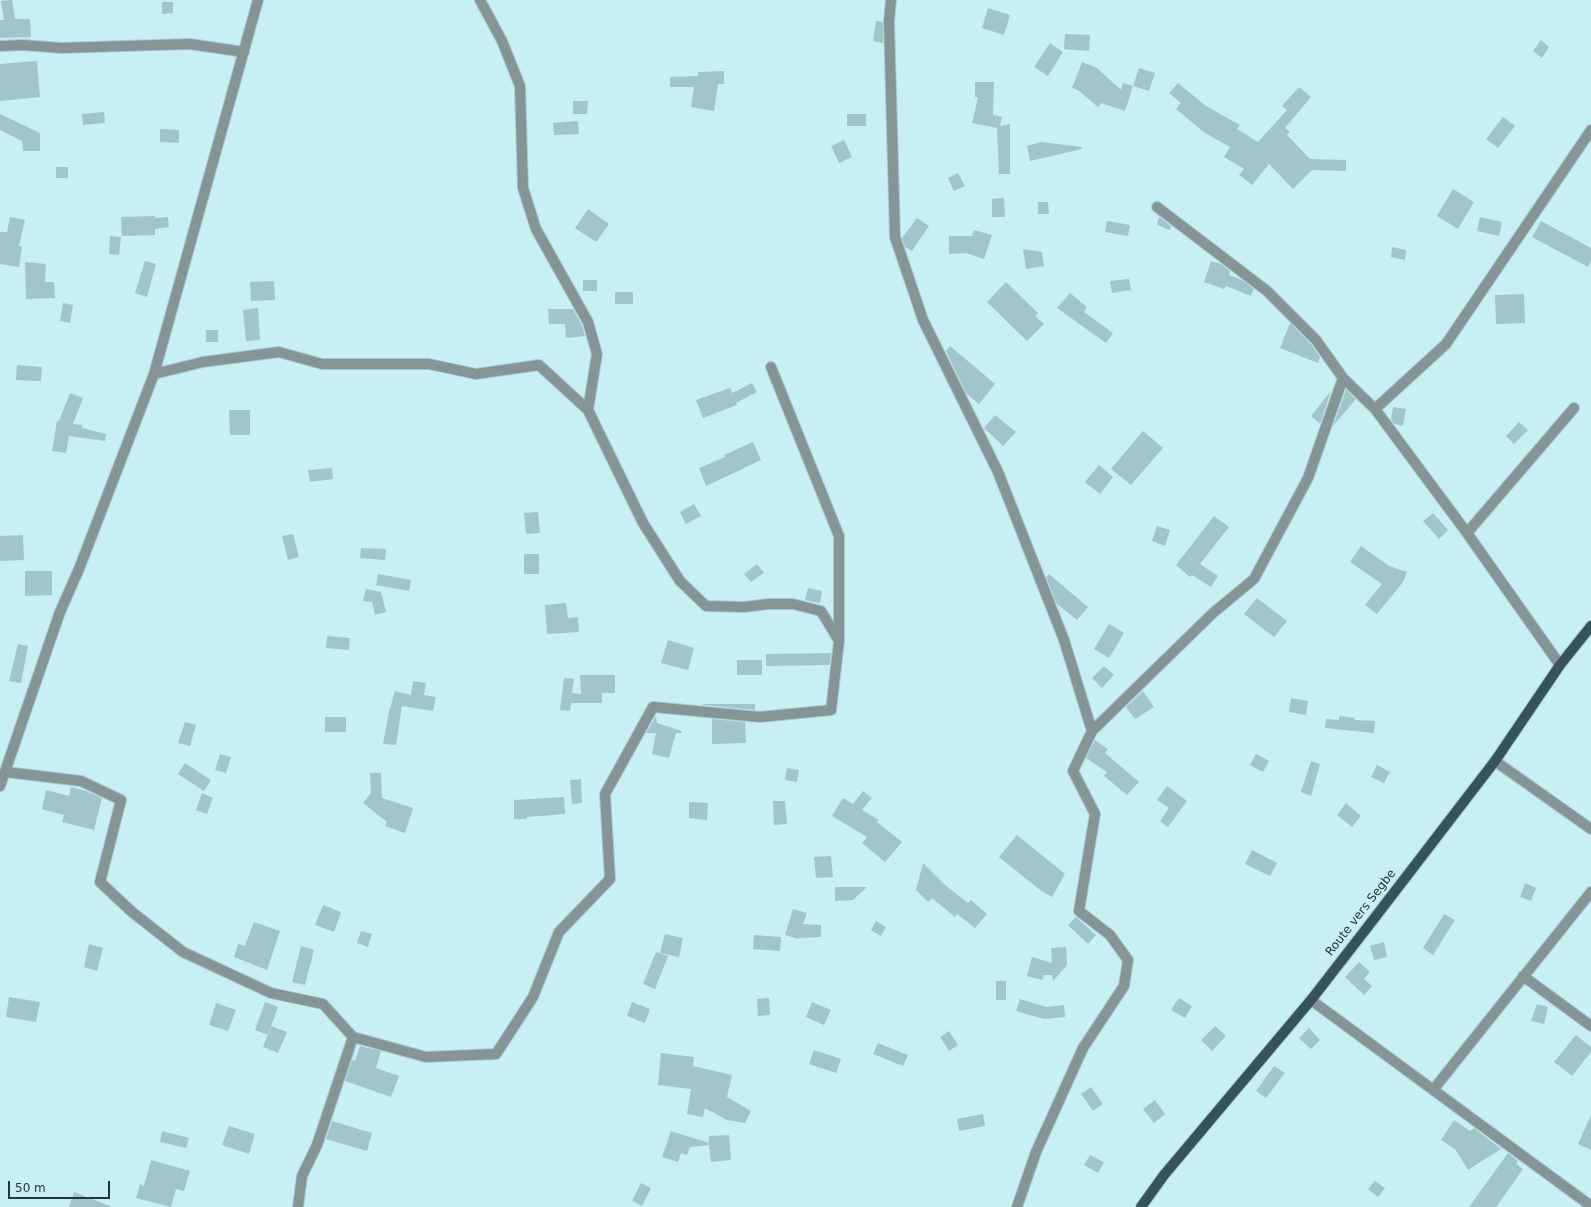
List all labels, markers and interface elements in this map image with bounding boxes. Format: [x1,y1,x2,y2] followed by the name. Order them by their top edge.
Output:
[1323,867,1399,959] street label: Route vers Segbe
[10,1173,112,1199] scale bar
[15,1181,46,1195] text: 50 m

